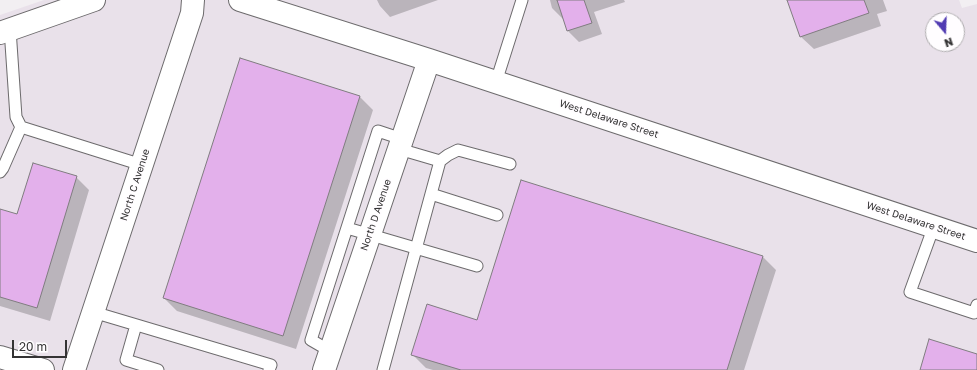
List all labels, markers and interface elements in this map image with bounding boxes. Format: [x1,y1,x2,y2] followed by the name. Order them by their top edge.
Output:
[925,12,965,52] north arrow
[943,35,955,50] text: N
[558,97,660,141] street label: West Delaware Street
[118,148,152,222] street label: North C Avenue
[358,178,394,252] street label: North D Avenue
[865,199,967,243] street label: West Delaware Street
[14,332,69,358] scale bar
[19,339,47,354] text: 20 m

